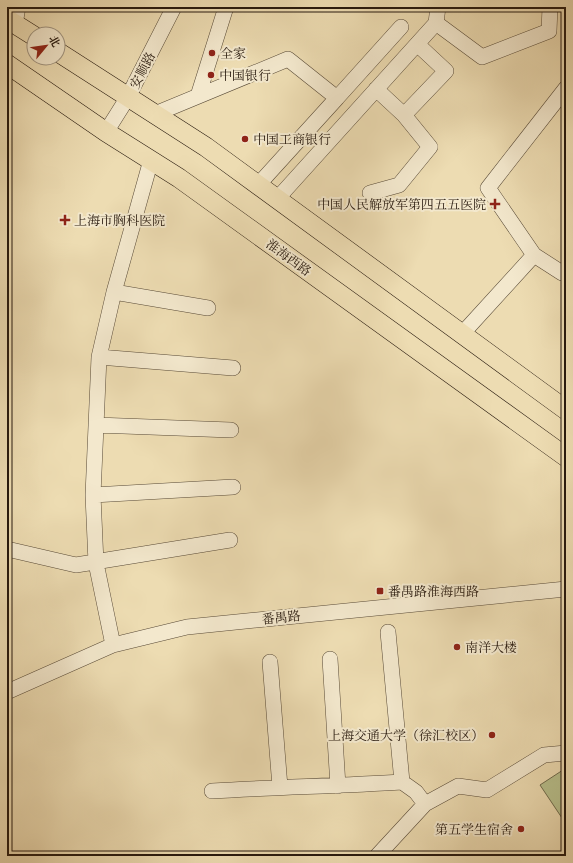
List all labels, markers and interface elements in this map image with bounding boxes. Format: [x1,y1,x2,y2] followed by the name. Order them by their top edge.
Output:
[26,26,66,66] north arrow
[46,33,63,49] text: 北
[220,46,246,62] place label: 全家
[207,48,217,58] marker: 全家
[127,49,159,91] street label: 安顺路
[219,68,271,84] place label: 中国银行
[206,70,216,80] marker: 中国银行
[253,132,331,148] place label: 中国工商银行
[240,134,250,144] marker: 中国工商银行
[317,197,486,213] place label: 中国人民解放军第四五五医院
[489,198,501,210] marker: 中国人民解放军第四五五医院
[74,213,165,229] place label: 上海市胸科医院
[59,214,71,226] marker: 上海市胸科医院
[263,236,314,280] street label: 淮海西路
[388,584,479,600] place label: 番禺路淮海西路
[375,586,385,596] marker: 番禺路淮海西路
[261,608,301,628] street label: 番禺路
[465,640,517,656] place label: 南洋大楼
[452,642,462,652] marker: 南洋大楼
[328,728,484,744] place label: 上海交通大学（徐汇校区）
[487,730,497,740] marker: 上海交通大学（徐汇校区）
[435,822,513,838] place label: 第五学生宿舍
[516,824,526,834] marker: 第五学生宿舍

